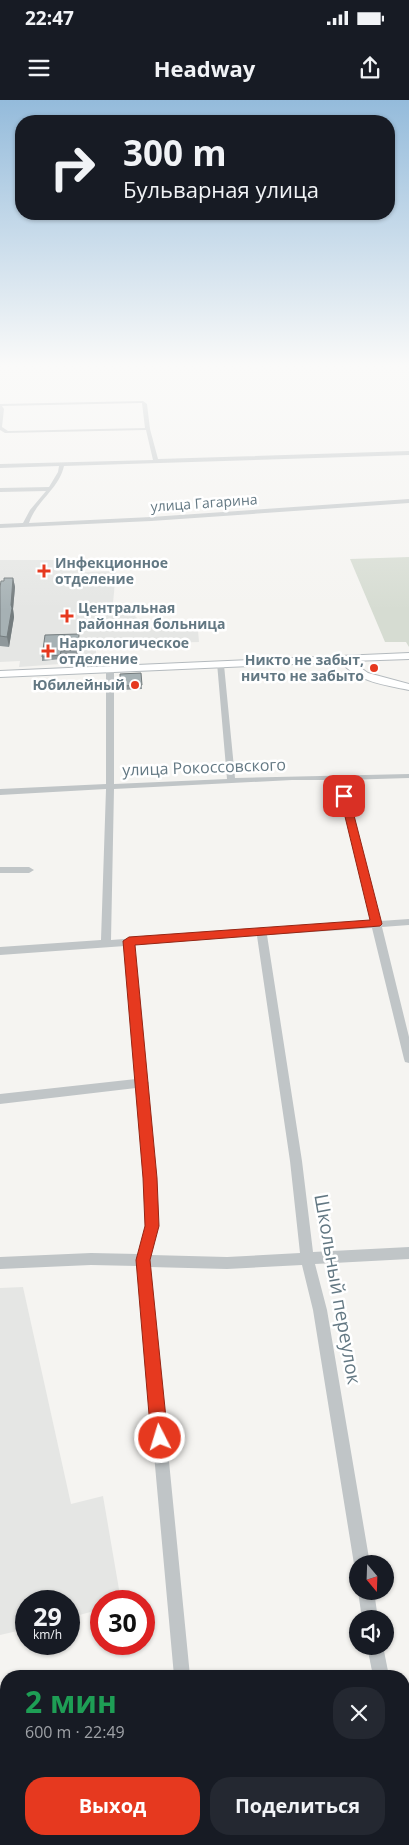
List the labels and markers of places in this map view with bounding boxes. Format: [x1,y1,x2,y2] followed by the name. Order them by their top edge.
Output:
[55,553,168,588] place label: Инфекционное отделение
[37,564,51,578] marker: Инфекционное отделение
[78,598,225,633] place label: Центральная районная больница
[60,609,74,623] marker: Центральная районная больница
[59,633,189,668] place label: Наркологическое отделение
[41,644,55,658] marker: Наркологическое отделение
[241,650,364,685] place label: Никто не забыт, ничто не забыто
[368,662,380,674] marker: Никто не забыт, ничто не забыто
[33,675,125,694] place label: Юбилейный
[129,679,141,691] marker: Юбилейный
[323,775,365,817] pin

